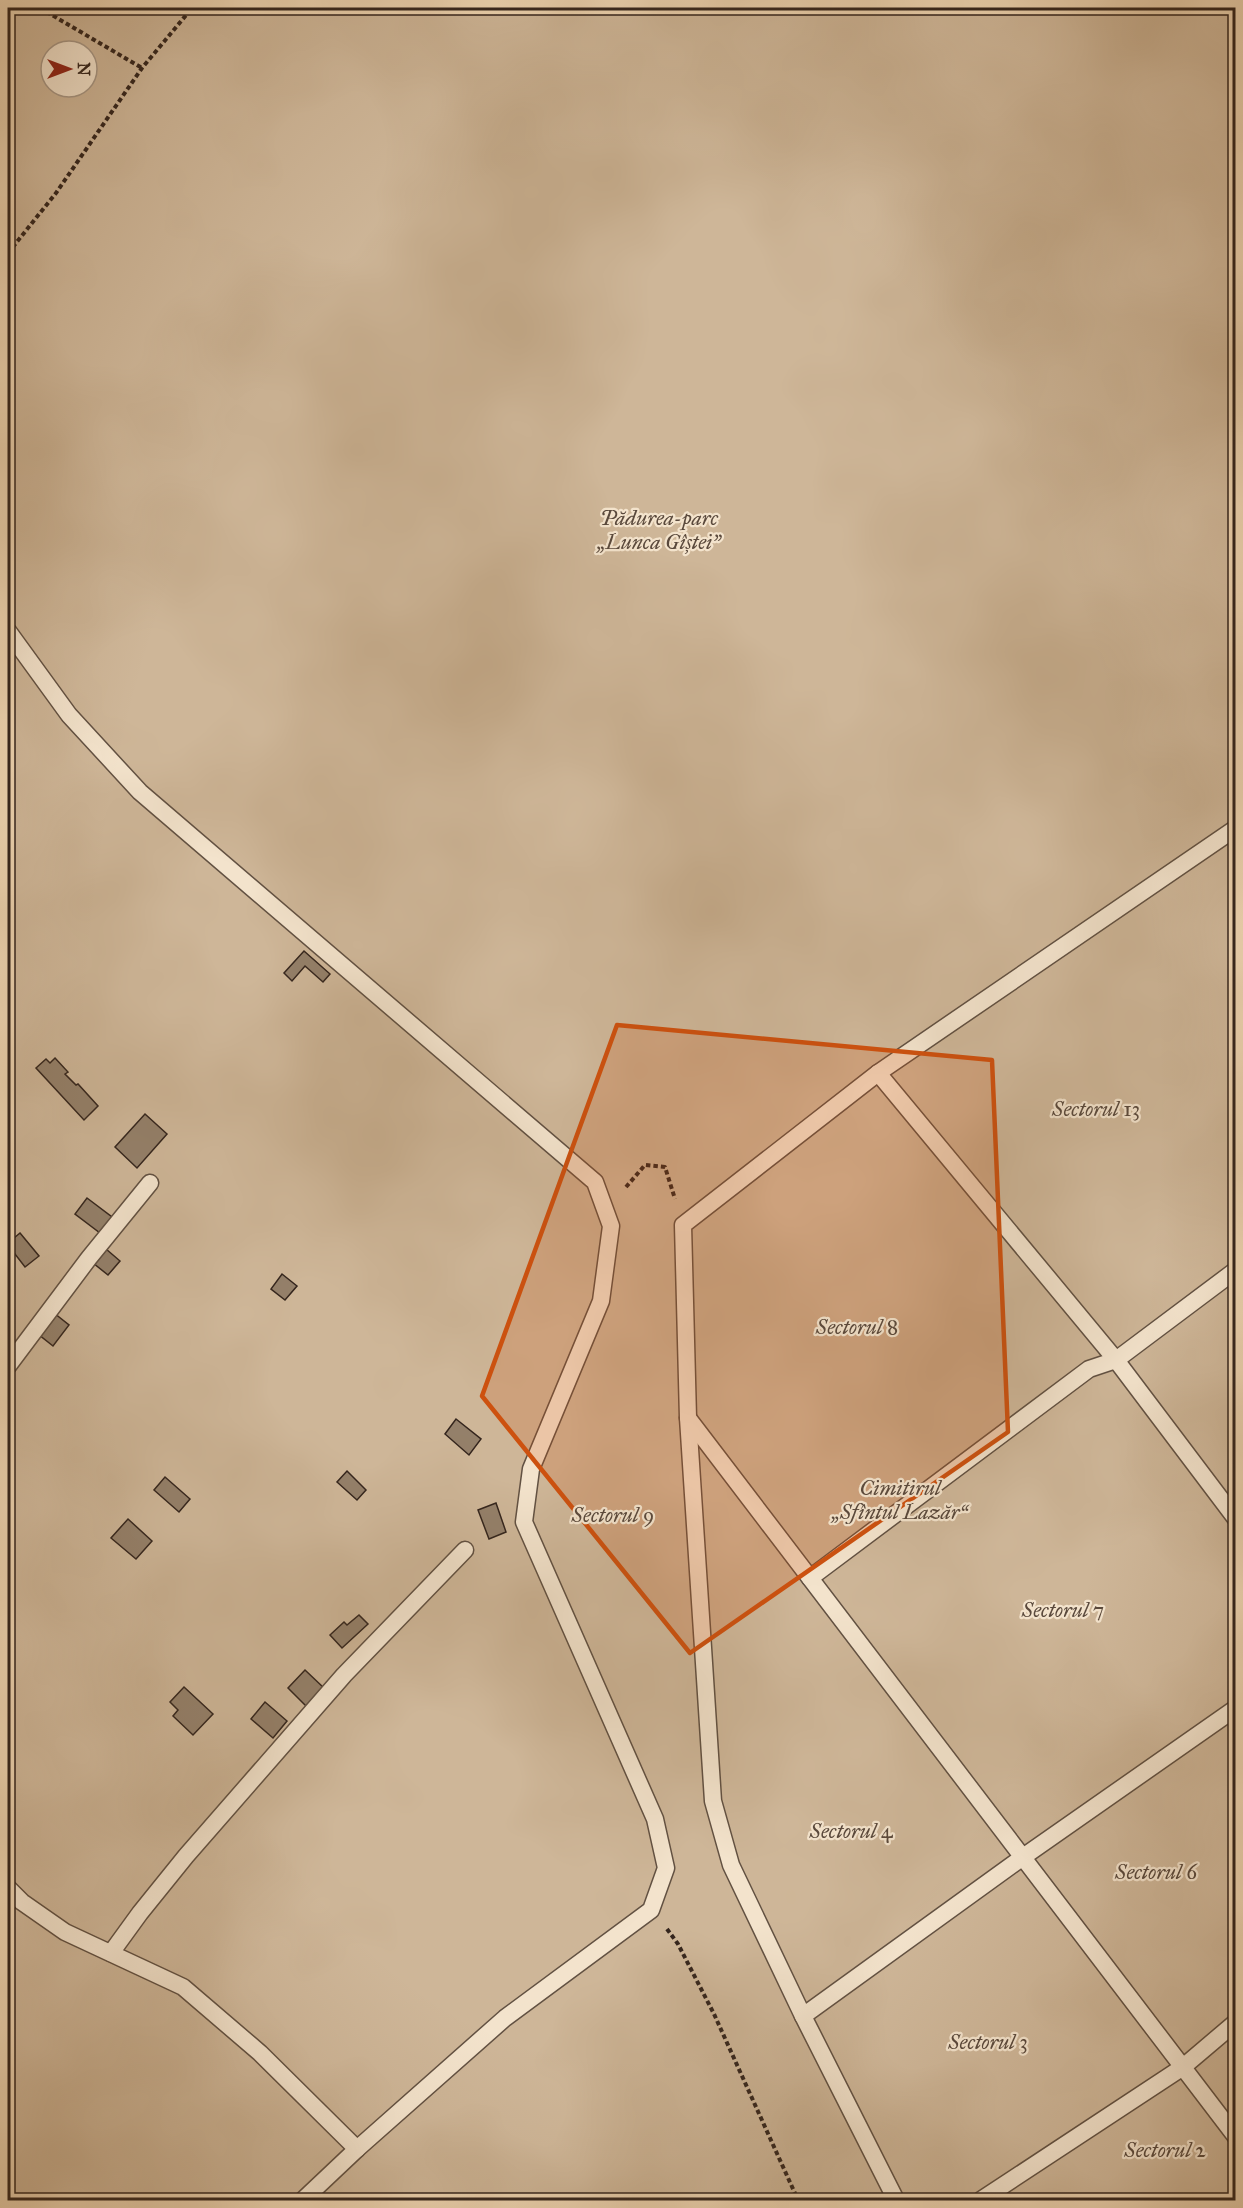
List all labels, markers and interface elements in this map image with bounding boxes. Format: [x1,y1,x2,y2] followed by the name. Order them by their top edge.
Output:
[39,39,99,99] north arrow
[74,62,93,76] text: N
[596,505,722,555] park label: Pădurea-parc „Lunca Gîștei”
[1051,1096,1140,1122] park label: Sectorul 13
[815,1314,898,1340] park label: Sectorul 8
[830,1475,969,1525] park label: Cimitirul „Sfîntul Lazăr“
[571,1502,654,1528] park label: Sectorul 9
[1021,1597,1104,1623] park label: Sectorul 7
[809,1818,893,1844] park label: Sectorul 4
[1114,1859,1198,1885] park label: Sectorul 6
[947,2029,1028,2055] park label: Sectorul 3
[1123,2137,1207,2163] park label: Sectorul 2

